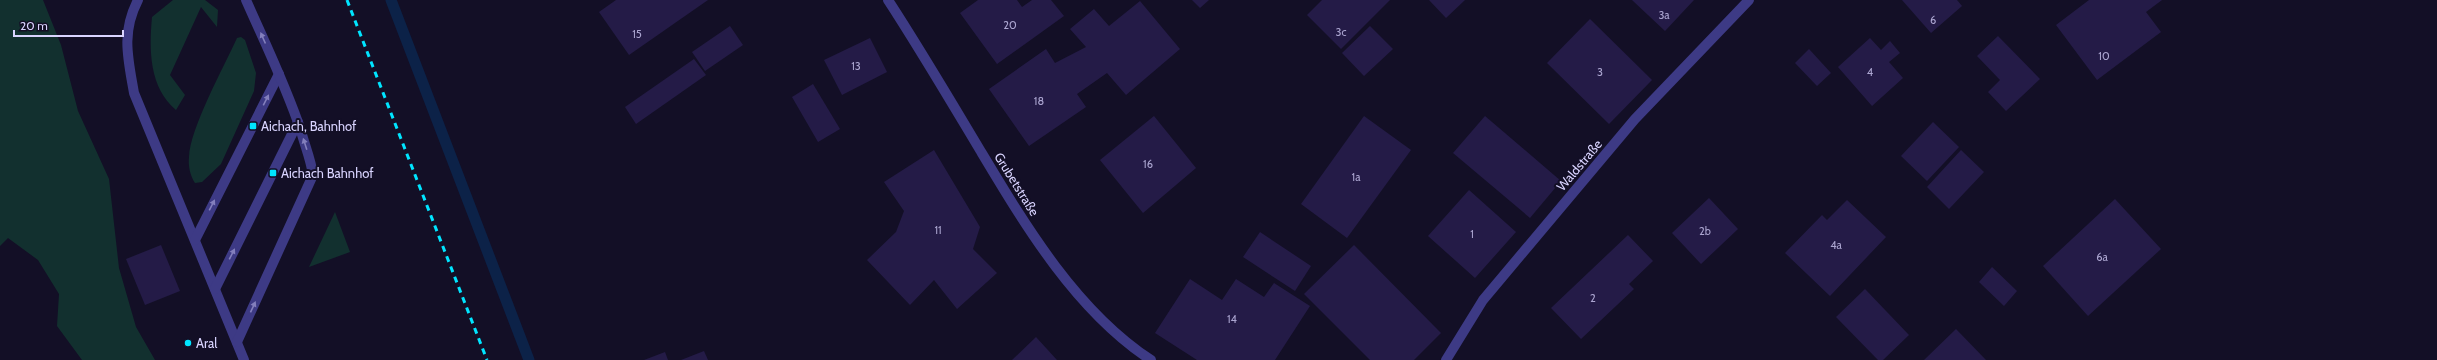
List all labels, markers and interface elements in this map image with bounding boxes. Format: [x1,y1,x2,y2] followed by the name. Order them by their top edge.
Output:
[1658,8,1670,22] house number: 3a
[14,12,123,38] scale bar
[1930,13,1936,27] house number: 6
[20,18,48,33] text: 20 m
[1003,18,1017,32] house number: 20
[1336,25,1346,39] house number: 3c
[632,27,642,41] house number: 15
[260,33,266,44] one-way arrow
[2098,49,2110,63] house number: 10
[851,59,861,73] house number: 13
[1597,65,1603,79] house number: 3
[1867,65,1874,79] house number: 4
[263,94,269,106] one-way arrow
[1034,94,1044,108] house number: 18
[261,118,357,134] place label: Aichach, Bahnhof
[248,121,258,131] marker: Aichach, Bahnhof
[1553,136,1605,194] street label: Waldstraße
[302,138,308,150] one-way arrow
[991,149,1043,219] street label: Grubetstraße
[1143,157,1153,171] house number: 16
[281,165,374,181] place label: Aichach Bahnhof
[268,168,278,178] marker: Aichach Bahnhof
[1352,170,1361,184] house number: 1a
[209,199,216,211] one-way arrow
[934,223,942,237] house number: 11
[1699,224,1711,238] house number: 2b
[1470,227,1474,241] house number: 1
[1830,238,1843,252] house number: 4a
[229,248,235,260] one-way arrow
[2096,250,2108,264] house number: 6a
[1590,291,1596,305] house number: 2
[250,301,256,312] one-way arrow
[1227,312,1238,326] house number: 14
[196,335,217,351] place label: Aral
[183,338,193,348] marker: Aral

